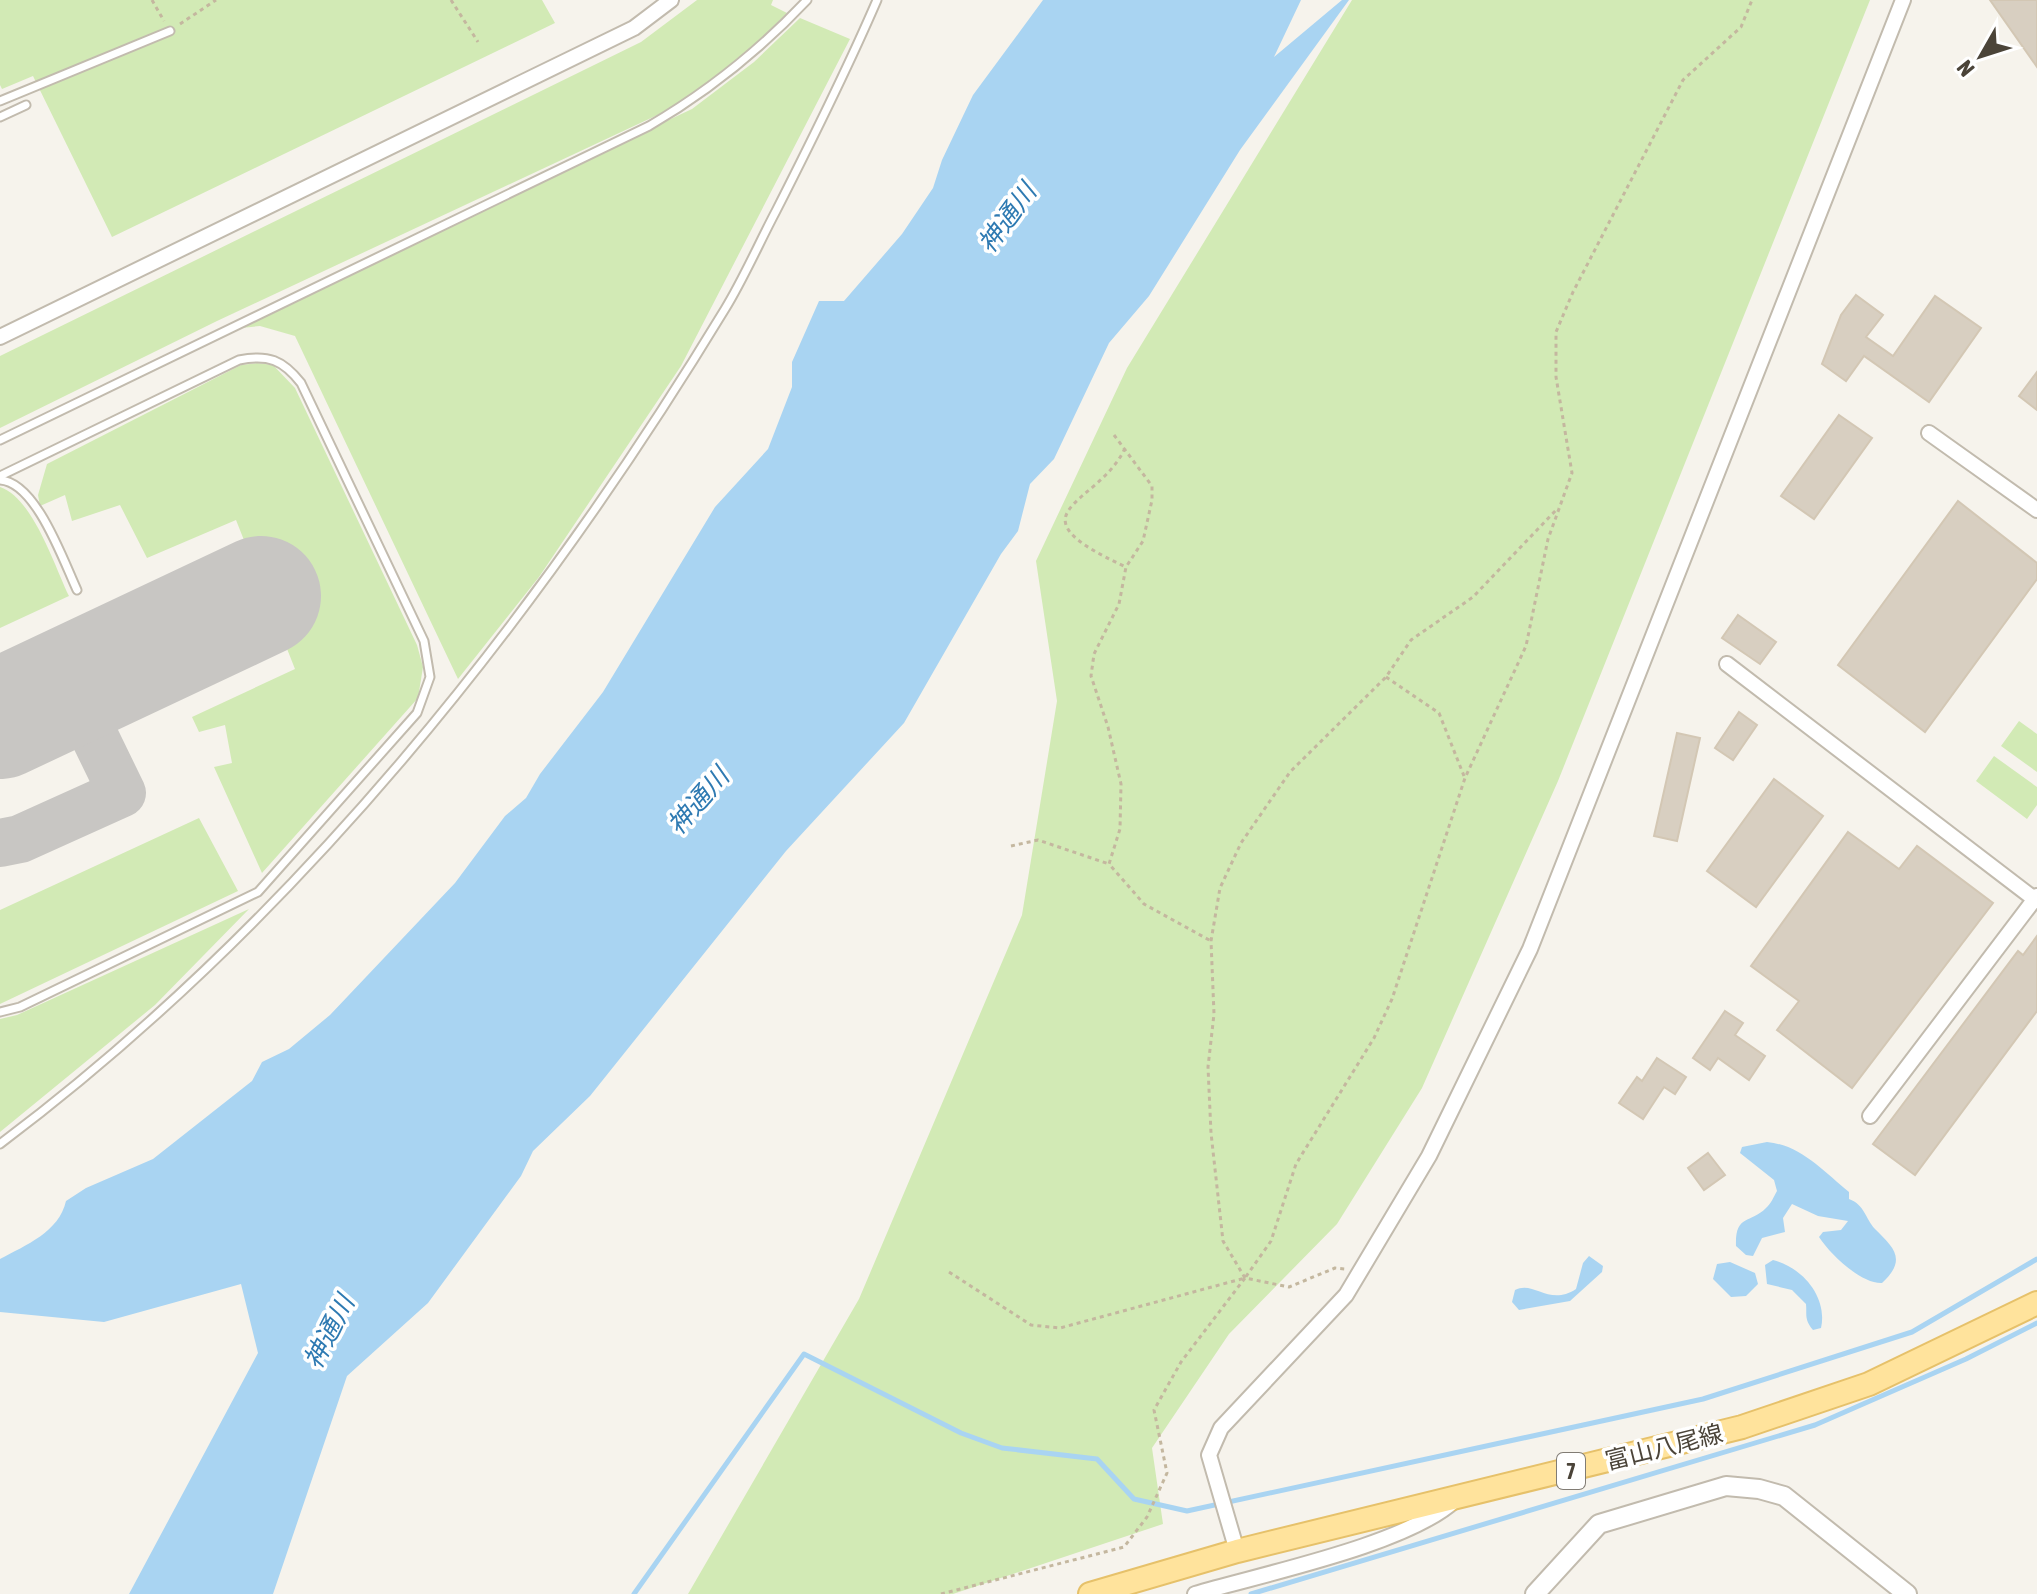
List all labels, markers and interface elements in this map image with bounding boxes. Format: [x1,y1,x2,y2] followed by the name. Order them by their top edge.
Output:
[1941,16,2021,96] north arrow
[1951,55,1980,82] text: N
[972,175,1044,258] water label: 神通川
[661,759,737,840] water label: 神通川
[298,1288,361,1374] water label: 神通川
[1603,1419,1725,1475] street label: 富山八尾線
[1557,1453,1585,1489] road number: 7

